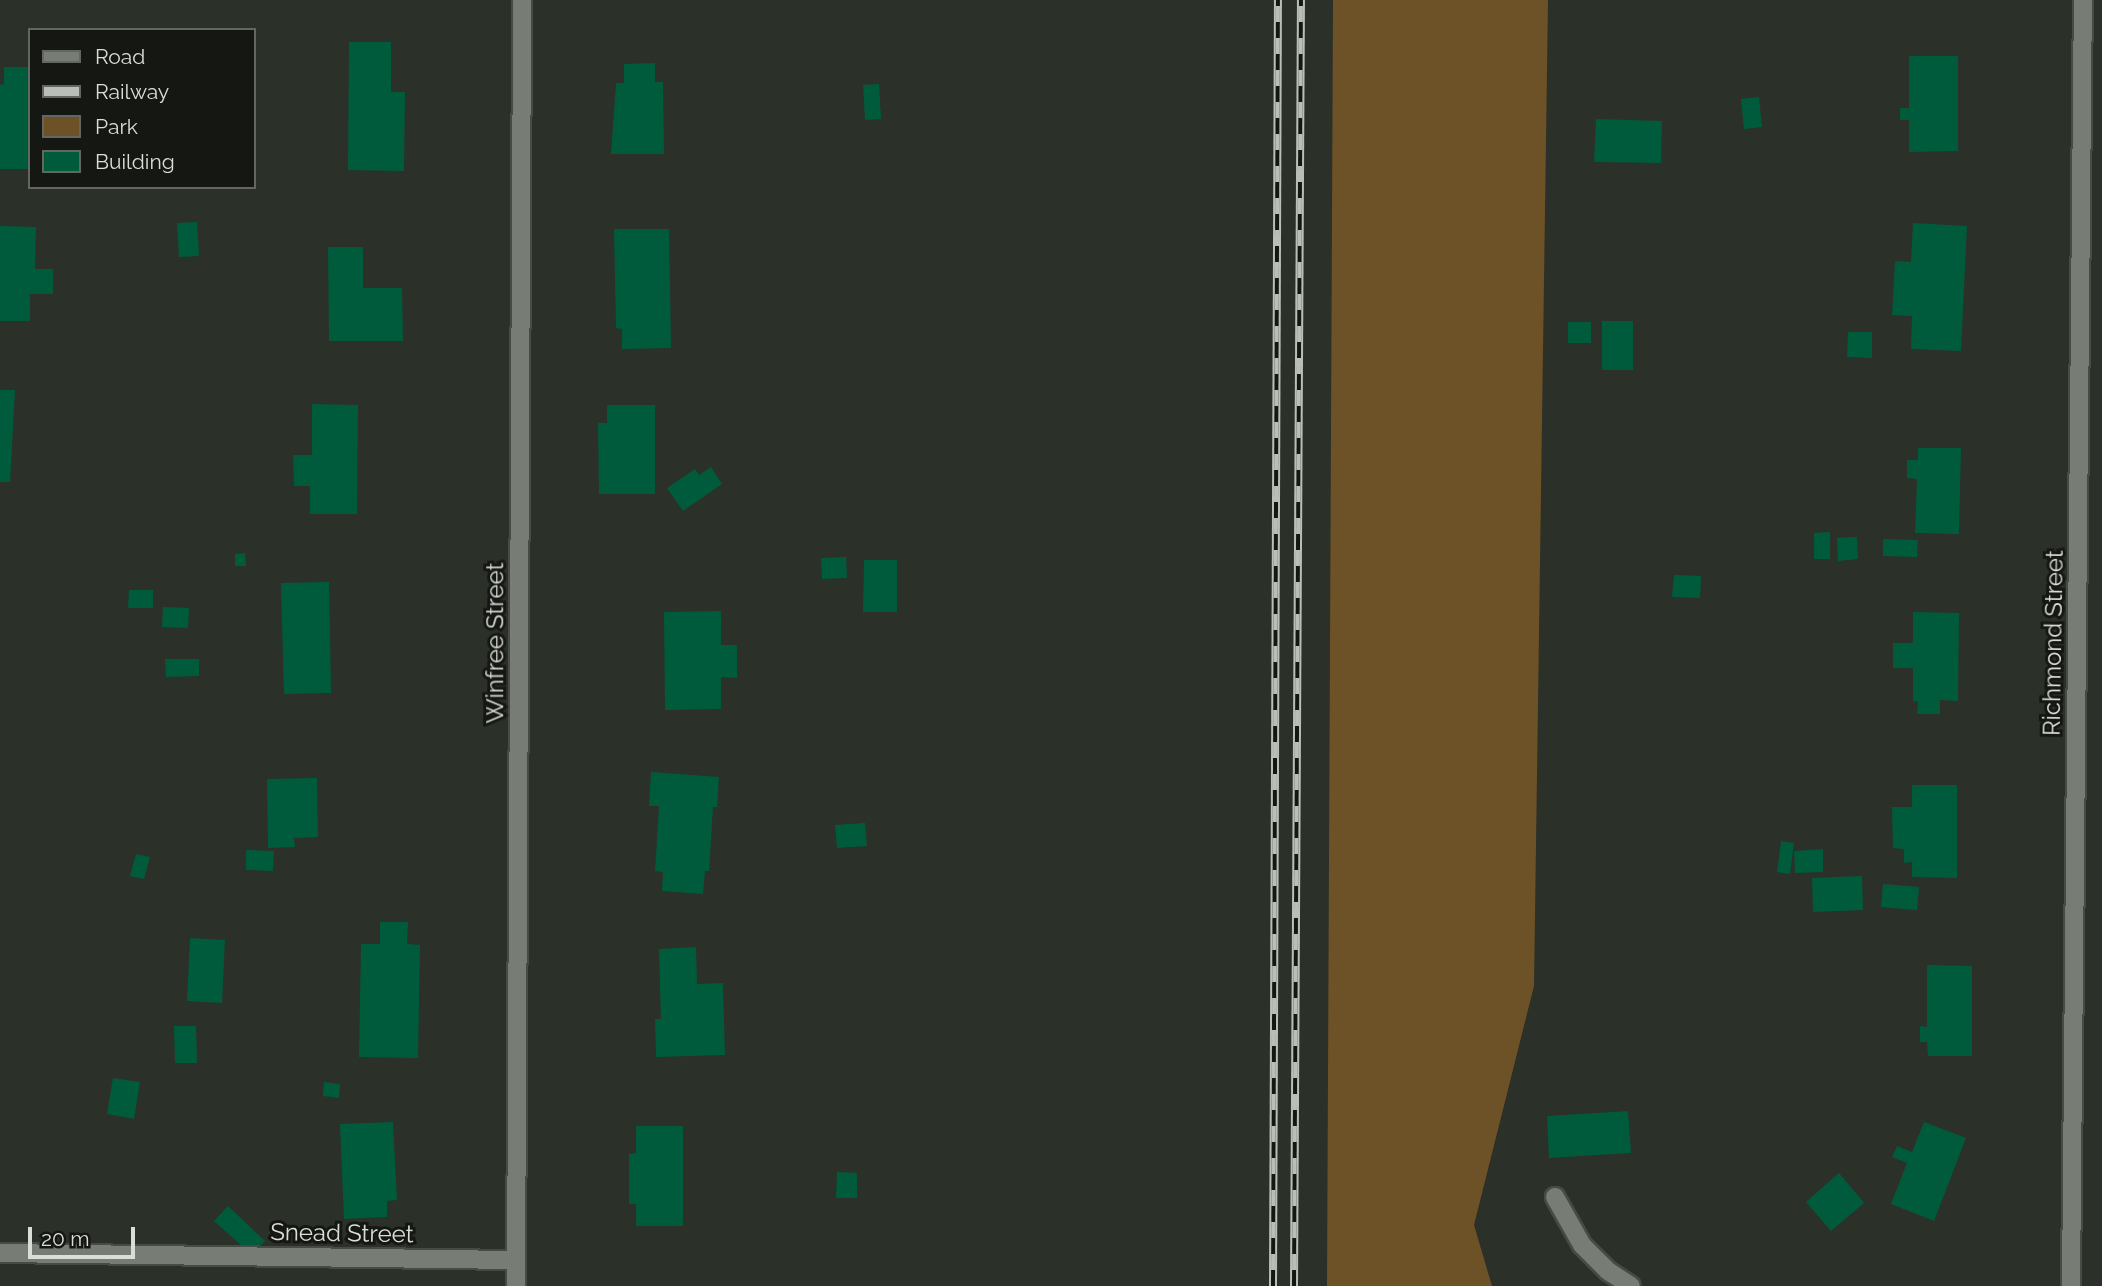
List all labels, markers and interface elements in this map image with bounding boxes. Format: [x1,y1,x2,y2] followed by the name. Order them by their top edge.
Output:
[28,28,256,189] legend
[95,44,145,69] text: Road
[95,79,169,104] text: Railway
[95,114,138,139] text: Park
[95,149,175,174] text: Building
[2037,550,2069,736] street label: Richmond Street
[481,563,509,723] street label: Winfree Street
[32,1212,138,1256] scale bar
[270,1217,414,1249] street label: Snead Street
[41,1226,89,1251] text: 20 m

